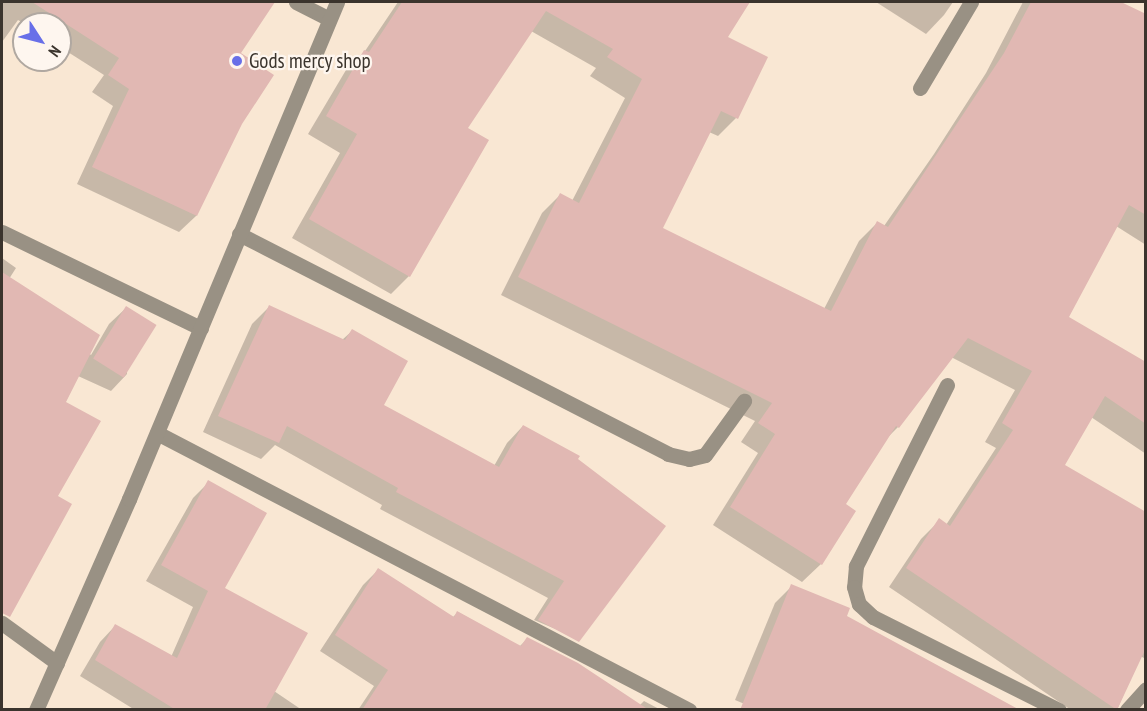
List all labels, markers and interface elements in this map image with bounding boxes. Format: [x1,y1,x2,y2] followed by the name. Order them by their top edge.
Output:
[12,12,72,72] north arrow
[44,42,66,61] text: N
[249,48,371,74] place label: Gods mercy shop
[230,54,244,68] marker: Gods mercy shop

